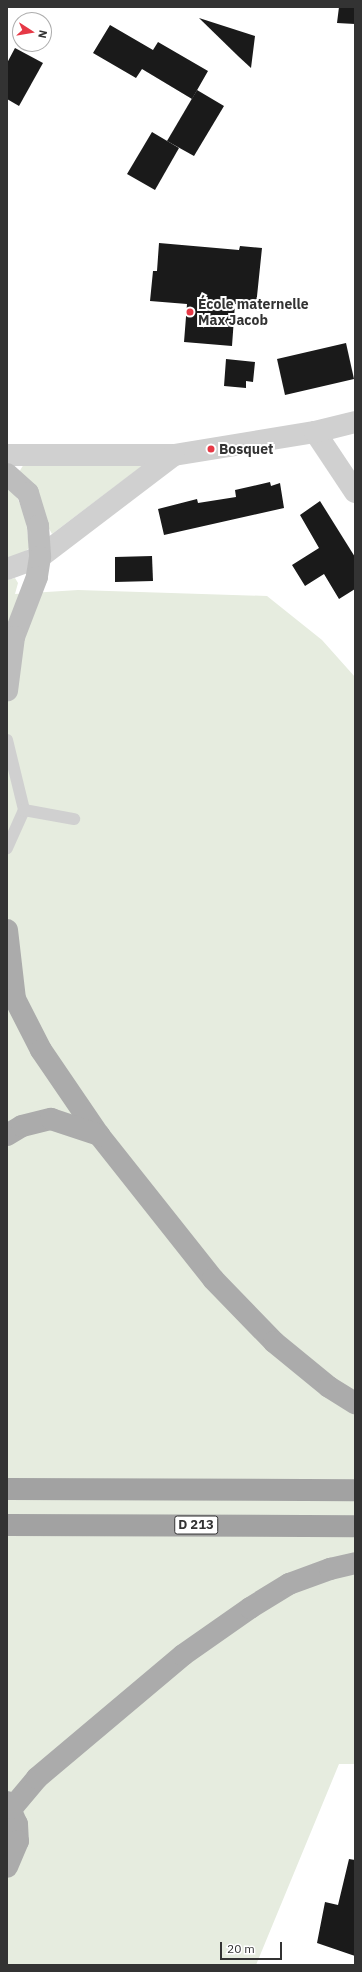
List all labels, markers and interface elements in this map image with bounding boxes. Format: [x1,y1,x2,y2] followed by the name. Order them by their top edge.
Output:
[12,12,52,52] north arrow
[35,29,50,40] text: N
[198,296,309,328] place label: École maternelle Max Jacob
[185,307,195,317] marker: École maternelle Max Jacob
[219,441,273,457] place label: Bosquet
[206,444,216,454] marker: Bosquet
[174,1514,218,1536] road number: D 213
[222,1934,284,1960] scale bar
[227,1941,255,1956] text: 20 m

